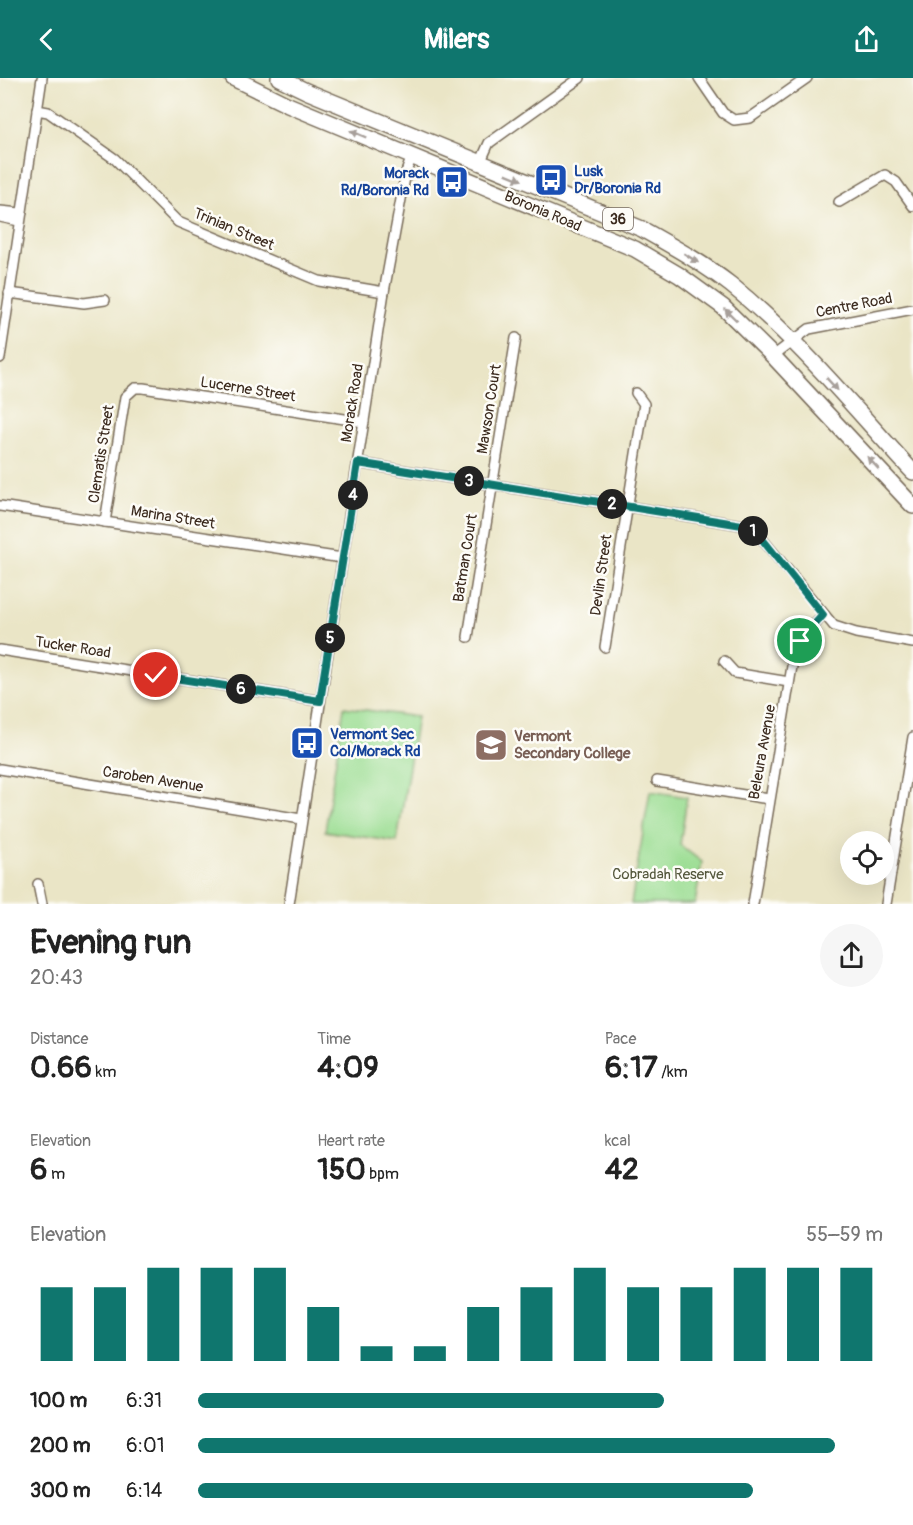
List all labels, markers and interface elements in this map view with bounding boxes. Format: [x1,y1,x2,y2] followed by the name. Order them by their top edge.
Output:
[30,23,63,56] icon: back
[424,23,489,56] text: Milers
[850,23,883,56] icon: share
[349,129,367,138] one-way arrow
[533,162,569,198] bus stop icon: Lusk Dr/Boronia Rd
[574,162,661,198] place label: Lusk Dr/Boronia Rd
[341,164,430,200] place label: Morack Rd/Boronia Rd
[434,164,470,200] bus stop icon: Morack Rd/Boronia Rd
[505,173,523,182] one-way arrow
[501,187,584,236] street label: Boronia Road
[191,204,278,255] street label: Trinian Street
[603,208,633,230] road number: 36
[682,252,698,264] one-way arrow
[814,289,894,322] street label: Centre Road
[725,309,739,323] one-way arrow
[337,362,368,444] street label: Morack Road
[473,362,506,455] street label: Mawson Court
[199,373,298,407] street label: Lucerne Street
[825,376,838,391] one-way arrow
[84,403,119,505] street label: Clematis Street
[867,456,880,471] one-way arrow
[454,466,484,496] pin: 3
[465,471,473,491] text: 3
[338,480,368,510] pin: 4
[348,485,358,505] text: 4
[597,489,627,519] pin: 2
[608,494,616,514] text: 2
[129,501,217,534] street label: Marina Street
[449,512,482,603] street label: Batman Court
[738,516,768,546] pin: 1
[750,521,756,541] text: 1
[586,532,617,617] street label: Devlin Street
[774,615,825,666] pin
[315,623,345,653] pin: 5
[783,624,816,657] icon: arrive
[326,628,334,648] text: 5
[34,632,112,663] street label: Tucker Road
[130,649,181,700] pin
[139,658,172,691] icon: check
[226,674,256,704] pin: 6
[236,679,246,699] text: 6
[745,703,780,801] street label: Beleura Avenue
[289,725,325,761] bus stop icon: Vermont Sec Col/Morack Rd
[330,725,421,761] place label: Vermont Sec Col/Morack Rd
[473,727,509,763] school or university icon: Vermont Secondary College
[514,727,631,763] place label: Vermont Secondary College
[101,762,205,797] street label: Caroben Avenue
[840,831,894,885] map controls
[840,831,894,885] button: locate
[612,865,724,884] park label: Cobradah Reserve
[30,922,191,963] text: Evening run
[820,924,883,987] button: share
[30,965,83,990] text: 20:43
[30,1029,89,1049] text: Distance
[317,1029,351,1049] text: Time
[605,1029,636,1049] text: Pace
[30,1049,92,1086] text: 0.66
[317,1049,379,1086] text: 4:09
[605,1049,658,1086] text: 6:17
[92,1062,116,1082] text: km
[658,1062,688,1082] text: /km
[30,1131,91,1151] text: Elevation
[317,1131,385,1151] text: Heart rate
[605,1131,631,1151] text: kcal
[30,1151,47,1188] text: 6
[317,1151,366,1188] text: 150
[605,1151,639,1188] text: 42
[47,1164,65,1184] text: m
[366,1164,399,1184] text: bpm
[30,1222,106,1247] text: Elevation
[806,1222,883,1247] text: 55–59 m
[30,1388,87,1413] text: 100 m
[126,1388,162,1413] text: 6:31
[30,1433,91,1458] text: 200 m
[126,1433,164,1458] text: 6:01
[30,1478,91,1503] text: 300 m
[126,1478,162,1503] text: 6:14

